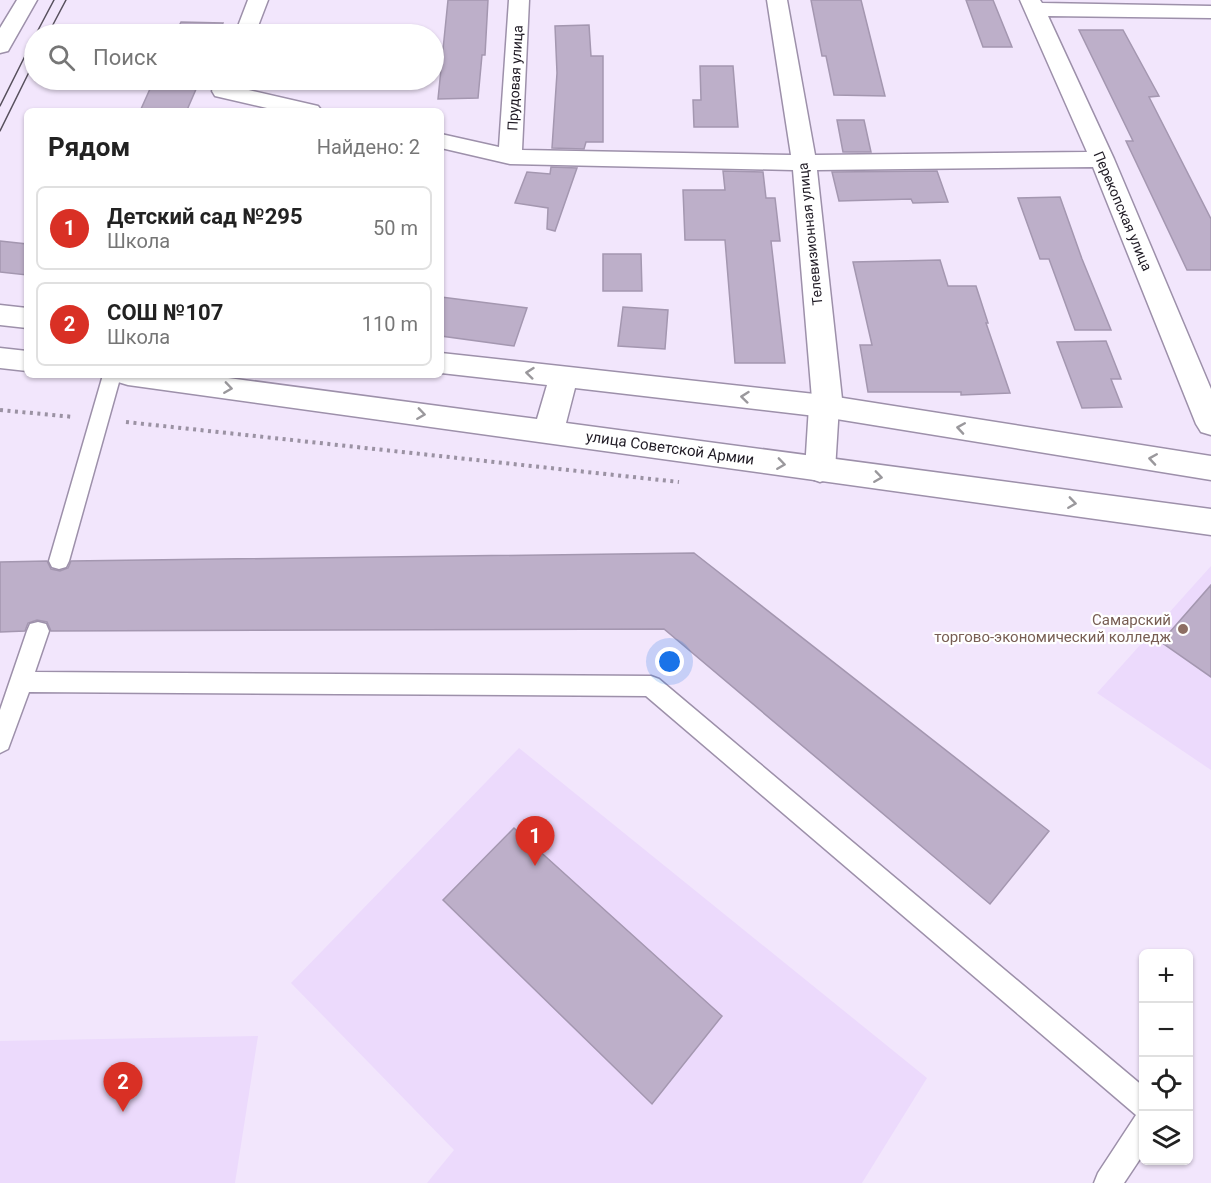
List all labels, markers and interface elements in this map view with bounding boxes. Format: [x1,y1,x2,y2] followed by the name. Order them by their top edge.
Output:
[24,24,444,90] search box
[504,25,526,131] street label: Прудовая улица
[45,41,78,74] icon: search
[93,45,157,70] text: Поиск
[48,132,130,162] text: Рядом
[317,135,420,159] text: Найдено: 2
[1091,149,1155,273] street label: Перекопская улица
[795,162,825,306] street label: Телевизионная улица
[107,204,303,229] text: Детский сад №295
[64,216,75,240] text: 1
[373,216,418,240] text: 50 m
[107,229,170,253] text: Школа
[107,300,223,325] text: СОШ №107
[64,312,75,336] text: 2
[362,312,418,336] text: 110 m
[107,325,170,349] text: Школа
[526,367,535,380] one-way arrow
[223,382,232,394] one-way arrow
[741,391,750,404] one-way arrow
[417,408,426,420] one-way arrow
[956,422,965,434] one-way arrow
[585,427,755,469] street label: улица Советской Армии
[1149,453,1158,465] one-way arrow
[776,457,785,470] one-way arrow
[874,471,883,483] one-way arrow
[1067,497,1076,509] one-way arrow
[934,611,1172,646] place label: Самарский торгово-экономический колледж
[1176,622,1190,636] marker: Самарский торгово-экономический колледж
[655,647,684,676] your location
[516,816,554,866] pin: 1
[1139,949,1193,1165] map controls
[1139,949,1193,1003] button: +
[1139,1003,1193,1057] button: −
[1139,1057,1193,1111] button: locate
[104,1062,142,1112] pin: 2
[1139,1111,1193,1165] button: layers

